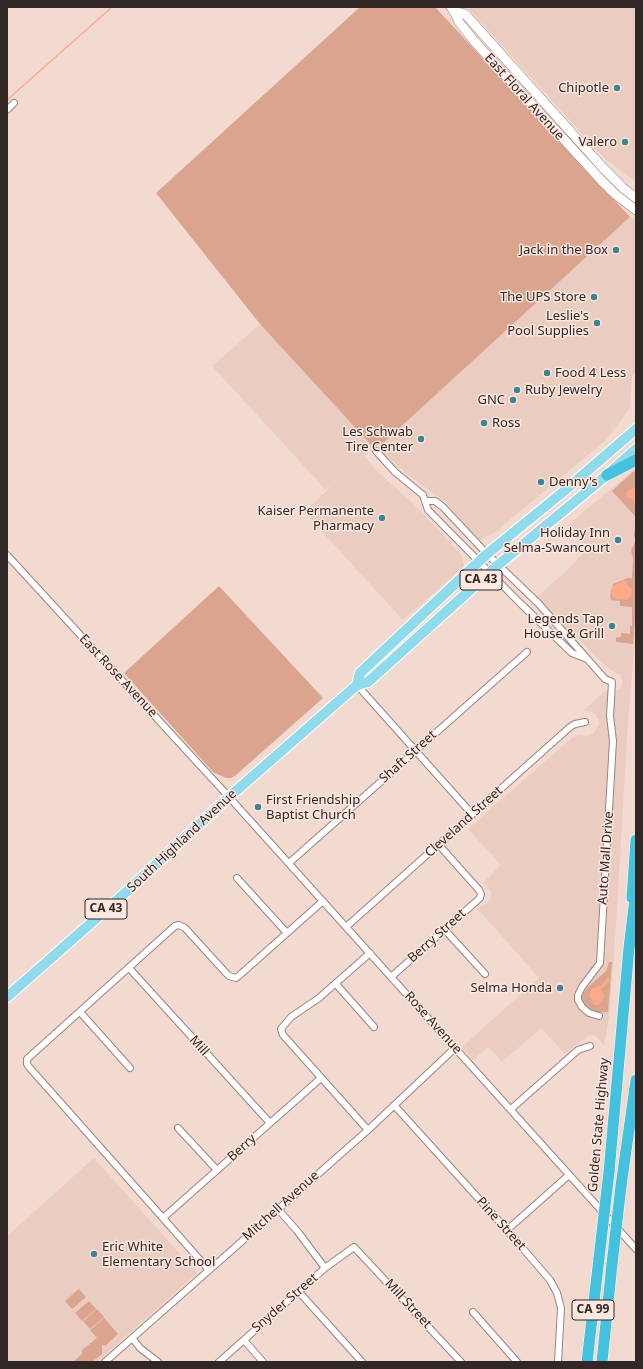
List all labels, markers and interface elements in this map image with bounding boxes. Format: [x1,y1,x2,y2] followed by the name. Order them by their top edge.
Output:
[481,50,567,144] street label: East Floral Avenue
[558,80,609,96] place label: Chipotle
[612,83,622,93] marker: Chipotle
[579,134,617,150] place label: Valero
[620,137,630,147] marker: Valero
[519,242,608,258] place label: Jack in the Box
[611,245,621,255] marker: Jack in the Box
[500,289,586,305] place label: The UPS Store
[589,292,599,302] marker: The UPS Store
[507,308,589,339] place label: Leslie's Pool Supplies
[592,318,602,328] marker: Leslie's Pool Supplies
[555,365,626,381] place label: Food 4 Less
[542,368,552,378] marker: Food 4 Less
[525,382,602,398] place label: Ruby Jewelry
[512,385,522,395] marker: Ruby Jewelry
[477,392,505,408] place label: GNC
[508,395,518,405] marker: GNC
[492,415,520,431] place label: Ross
[479,418,489,428] marker: Ross
[342,424,413,455] place label: Les Schwab Tire Center
[416,434,426,444] marker: Les Schwab Tire Center
[549,474,598,490] place label: Denny's
[536,477,546,487] marker: Denny's
[258,503,374,534] place label: Kaiser Permanente Pharmacy
[377,513,387,523] marker: Kaiser Permanente Pharmacy
[504,525,610,556] place label: Holiday Inn Selma-Swancourt
[613,535,623,545] marker: Holiday Inn Selma-Swancourt
[460,570,502,590] road number: CA 43
[524,611,604,642] place label: Legends Tap House & Grill
[607,621,617,631] marker: Legends Tap House & Grill
[76,631,160,721] street label: East Rose Avenue
[376,727,440,787] street label: Shaft Street
[422,783,506,861] street label: Cleveland Street
[124,786,240,896] street label: South Highland Avenue
[266,792,360,823] place label: First Friendship Baptist Church
[253,802,263,812] marker: First Friendship Baptist Church
[595,811,617,905] street label: Auto Mall Drive
[85,899,127,919] road number: CA 43
[405,906,469,966] street label: Berry Street
[471,980,552,996] place label: Selma Honda
[555,983,565,993] marker: Selma Honda
[401,989,465,1057] street label: Rose Avenue
[186,1033,212,1059] street label: Mill
[585,1057,613,1193] street label: Golden State Highway
[224,1131,260,1165] street label: Berry
[240,1168,322,1244] street label: Mitchell Avenue
[473,1194,529,1254] street label: Pine Street
[102,1239,215,1270] place label: Eric White Elementary School
[89,1249,99,1259] marker: Eric White Elementary School
[249,1270,321,1336] street label: Snyder Street
[381,1276,435,1332] street label: Mill Street
[572,1300,614,1320] road number: CA 99

